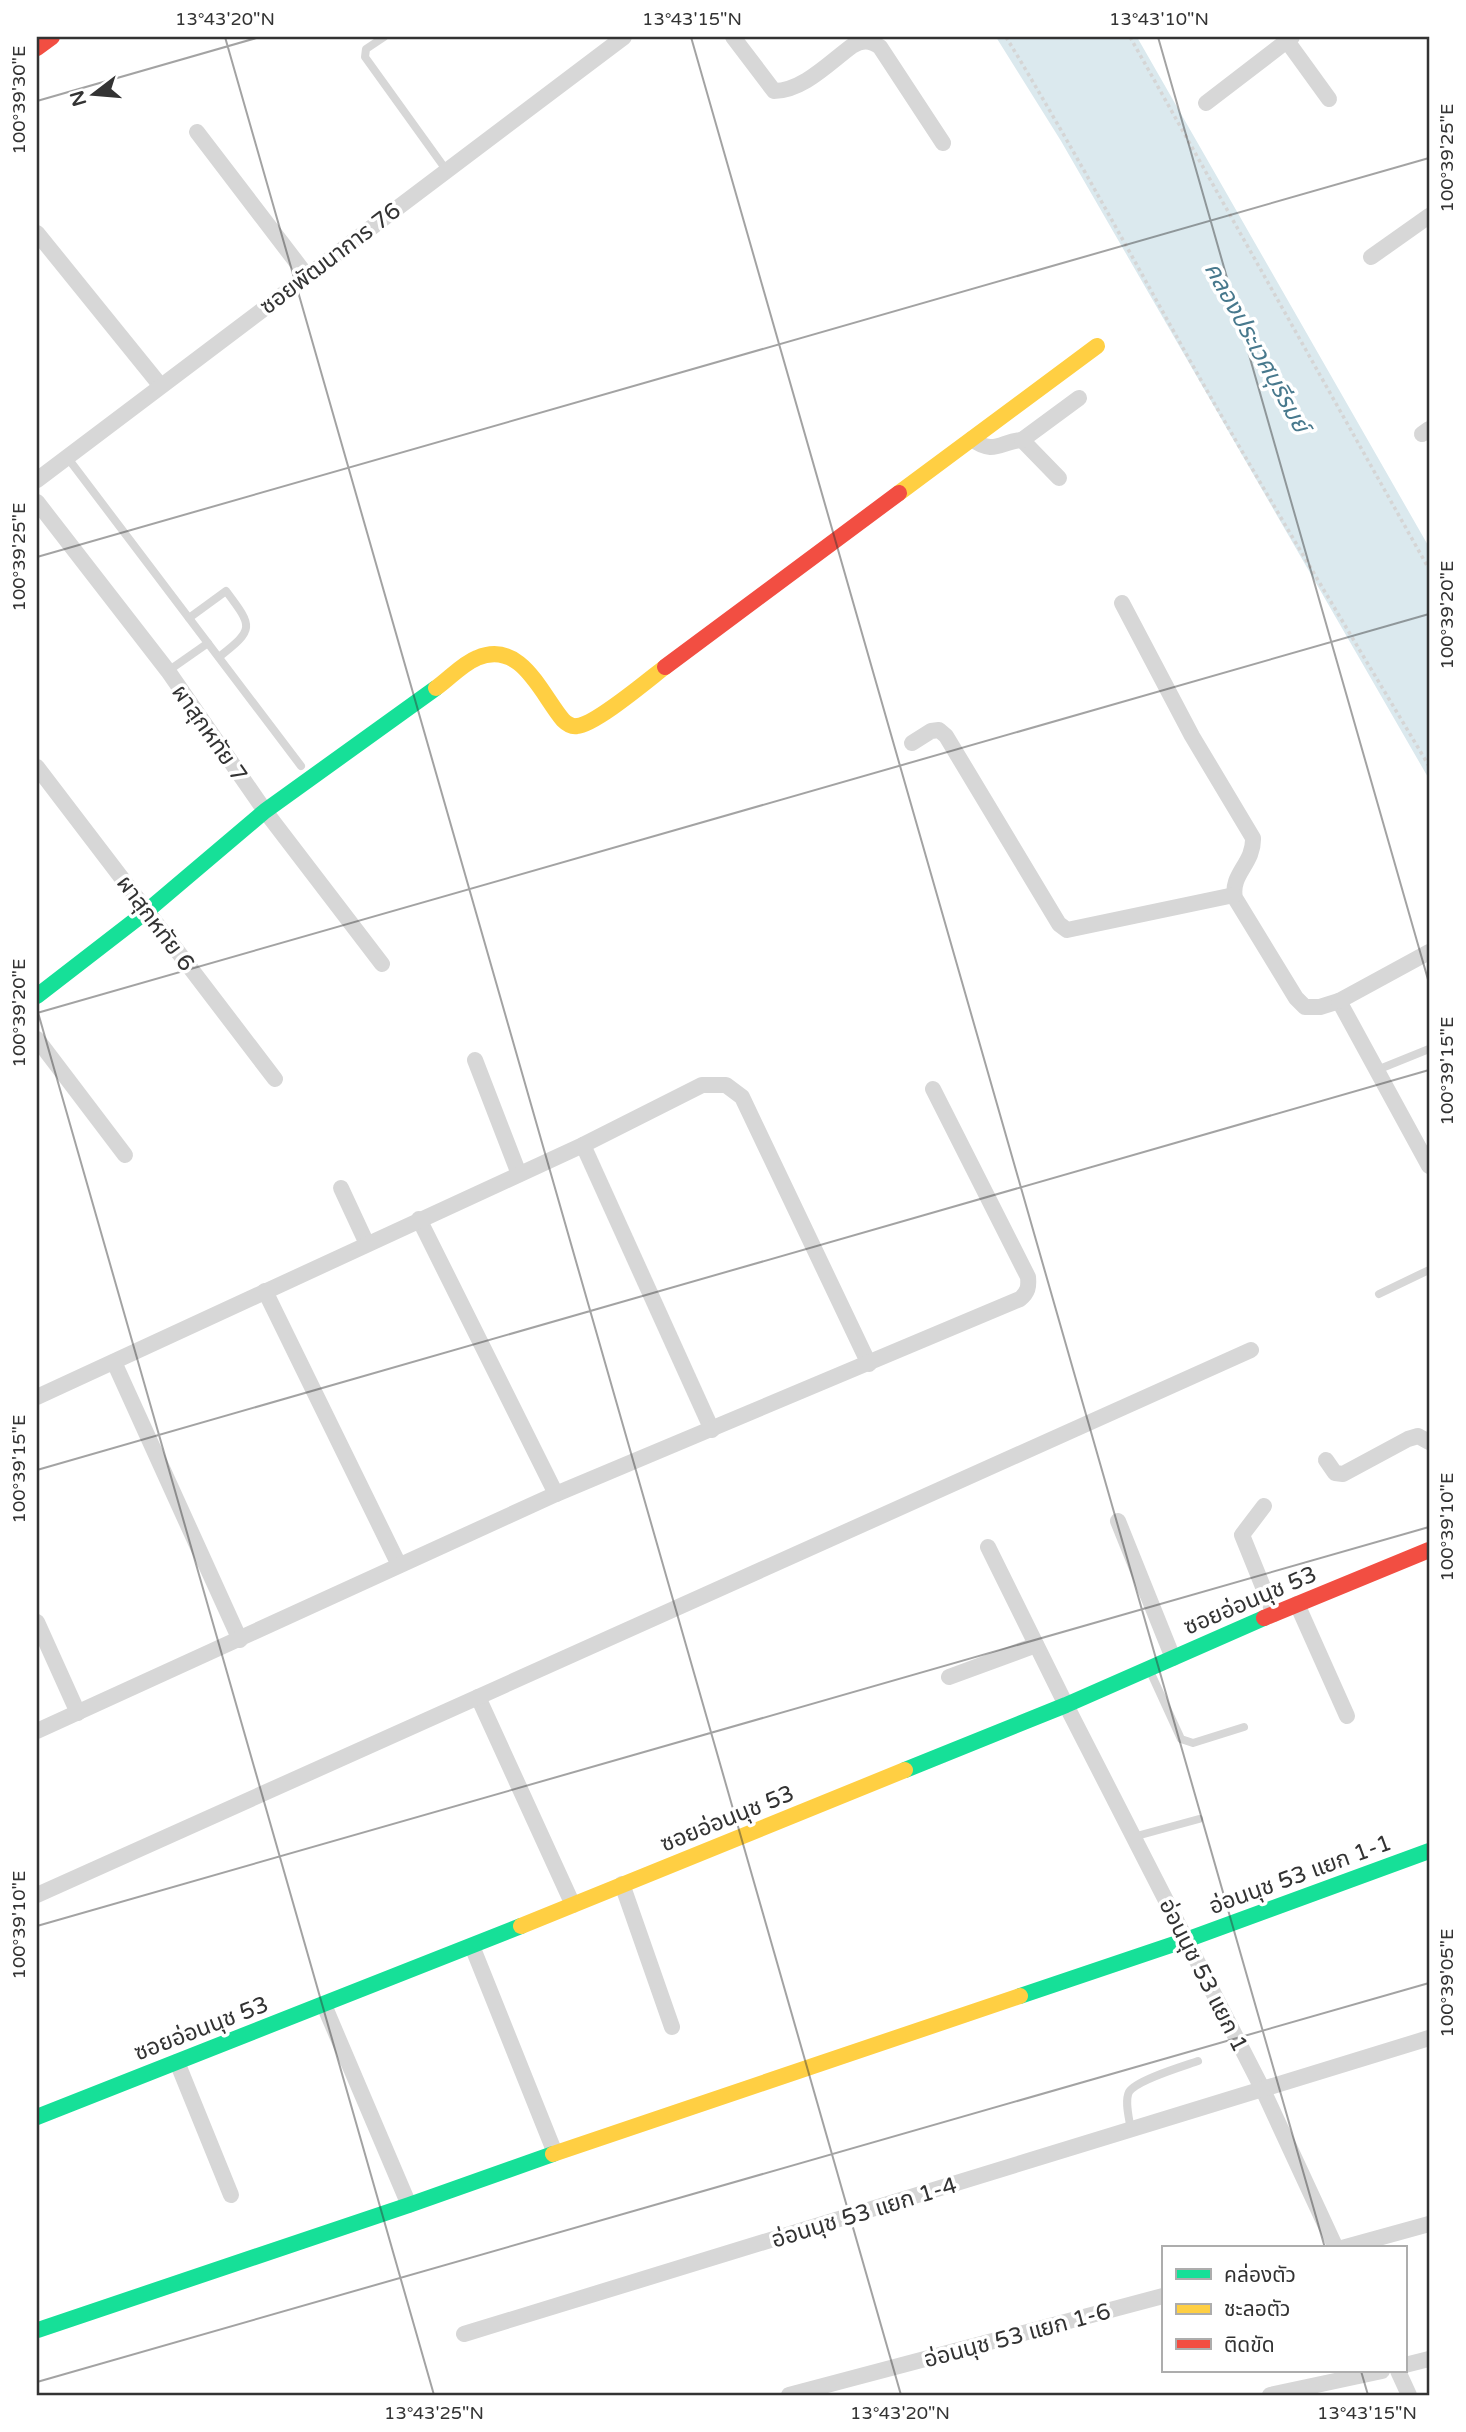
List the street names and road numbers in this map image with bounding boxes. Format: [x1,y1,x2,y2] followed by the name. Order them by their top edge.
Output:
[255,197,407,321] street label: ซอยพัฒนาการ 76
[165,679,253,788] street label: ผาสุกหทัย 7
[110,870,200,977] street label: ผาสุกหทัย 6
[1180,1560,1321,1642] street label: ซอยอ่อนนุช 53
[656,1779,798,1858] street label: ซอยอ่อนนุช 53
[1205,1829,1395,1921] street label: อ่อนนุช 53 แยก 1-1
[1152,1894,1254,2057] street label: อ่อนนุช 53 แยก 1
[130,1990,273,2067] street label: ซอยอ่อนนุช 53
[768,2171,960,2254] street label: อ่อนนุช 53 แยก 1-4
[921,2298,1114,2374] street label: อ่อนนุช 53 แยก 1-6

